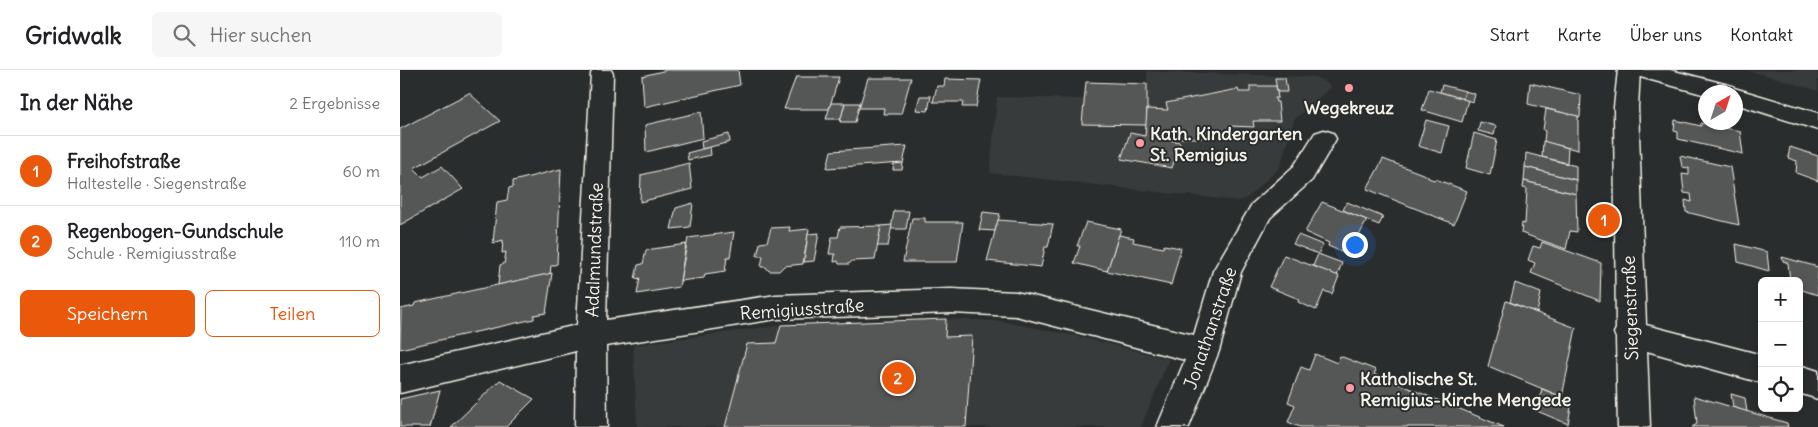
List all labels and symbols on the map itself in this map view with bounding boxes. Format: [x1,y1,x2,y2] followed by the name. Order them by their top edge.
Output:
[1343,82,1355,94] marker: Wegekreuz
[1698,85,1743,130] north arrow
[1304,96,1394,119] place label: Wegekreuz
[1150,122,1303,166] place label: Kath. Kindergarten St. Remigius
[1134,137,1146,149] marker: Kath. Kindergarten St. Remigius
[580,182,608,318] street label: Adalmundstraße
[1588,201,1620,239] pin: 1
[1342,232,1368,258] your location
[1617,255,1643,361] street label: Siegenstraße
[1178,264,1242,392] street label: Jonathanstraße
[739,293,865,325] street label: Remigiusstraße
[882,359,914,397] pin: 2
[1360,367,1572,411] place label: Katholische St. Remigius-Kirche Mengede
[1344,382,1356,394] marker: Katholische St. Remigius-Kirche Mengede

